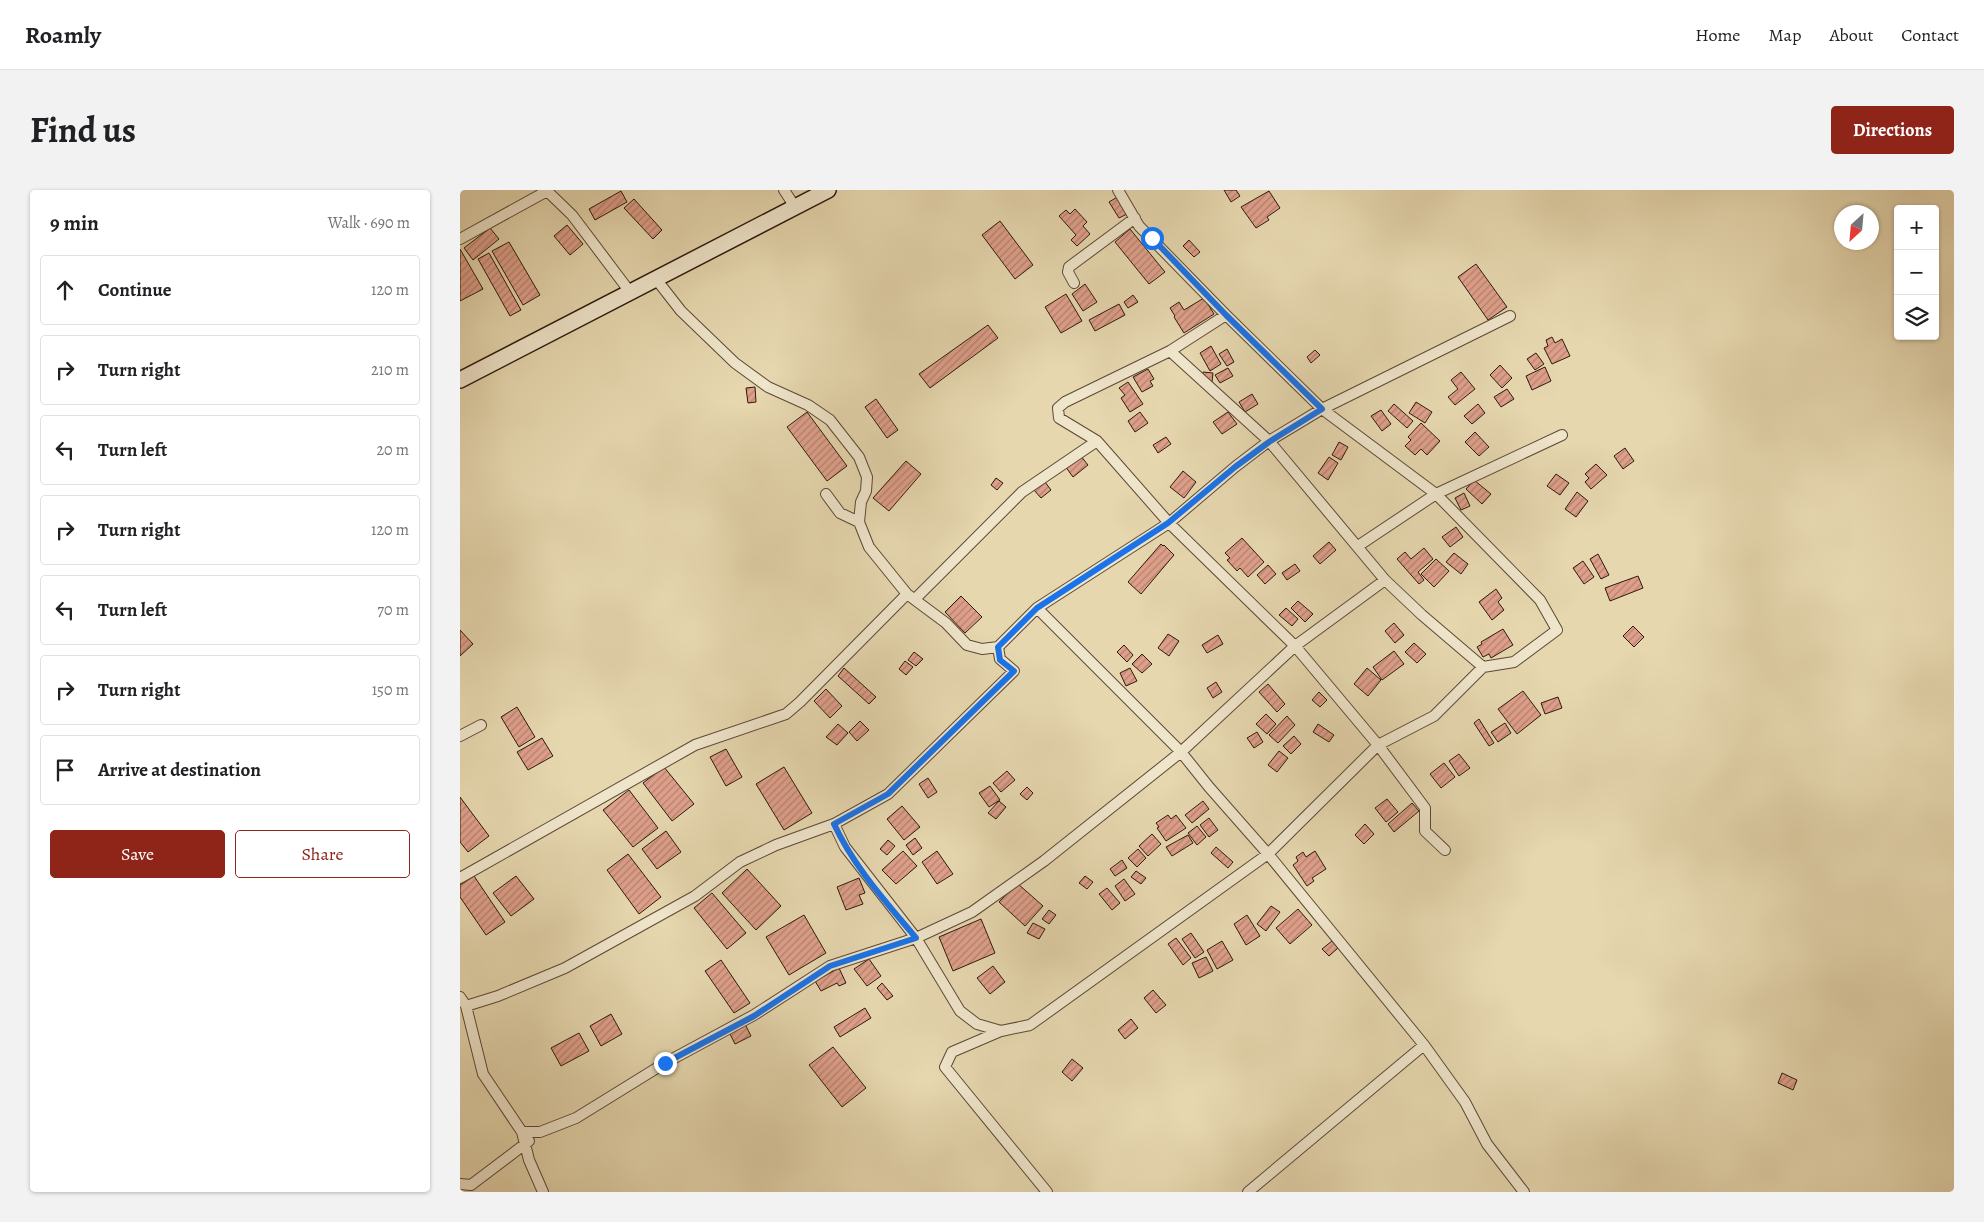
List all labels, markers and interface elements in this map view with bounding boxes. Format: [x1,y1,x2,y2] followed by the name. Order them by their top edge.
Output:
[25,19,101,51] text: Roamly
[1695,23,1740,47] text: Home
[1768,23,1801,47] text: Map
[1829,23,1873,47] text: About
[1901,23,1959,47] text: Contact
[30,106,136,154] text: Find us
[1831,106,1954,154] button: Directions
[1834,205,1879,250] north arrow
[1894,205,1939,340] map controls
[1894,205,1939,250] button: +
[50,209,99,237] text: 9 min
[328,212,410,234] text: Walk · 690 m
[1141,227,1164,250] route start
[1894,250,1939,295] button: −
[51,276,79,304] icon: ahead
[98,277,172,303] text: Continue
[371,279,409,301] text: 120 m
[1894,295,1939,340] button: layers
[51,356,79,384] icon: right
[98,357,180,383] text: Turn right
[371,359,409,381] text: 210 m
[51,436,79,464] icon: left
[98,437,167,463] text: Turn left
[376,439,409,461] text: 20 m
[51,516,79,544] icon: right
[98,517,180,543] text: Turn right
[371,519,409,541] text: 120 m
[51,596,79,624] icon: left
[98,597,167,623] text: Turn left
[377,599,409,621] text: 70 m
[51,676,79,704] icon: right
[98,677,180,703] text: Turn right
[372,679,409,701] text: 150 m
[51,756,79,784] icon: arrive
[98,757,261,783] text: Arrive at destination
[50,830,225,878] button: Save
[235,830,410,878] button: Share
[654,1052,677,1075] route end

